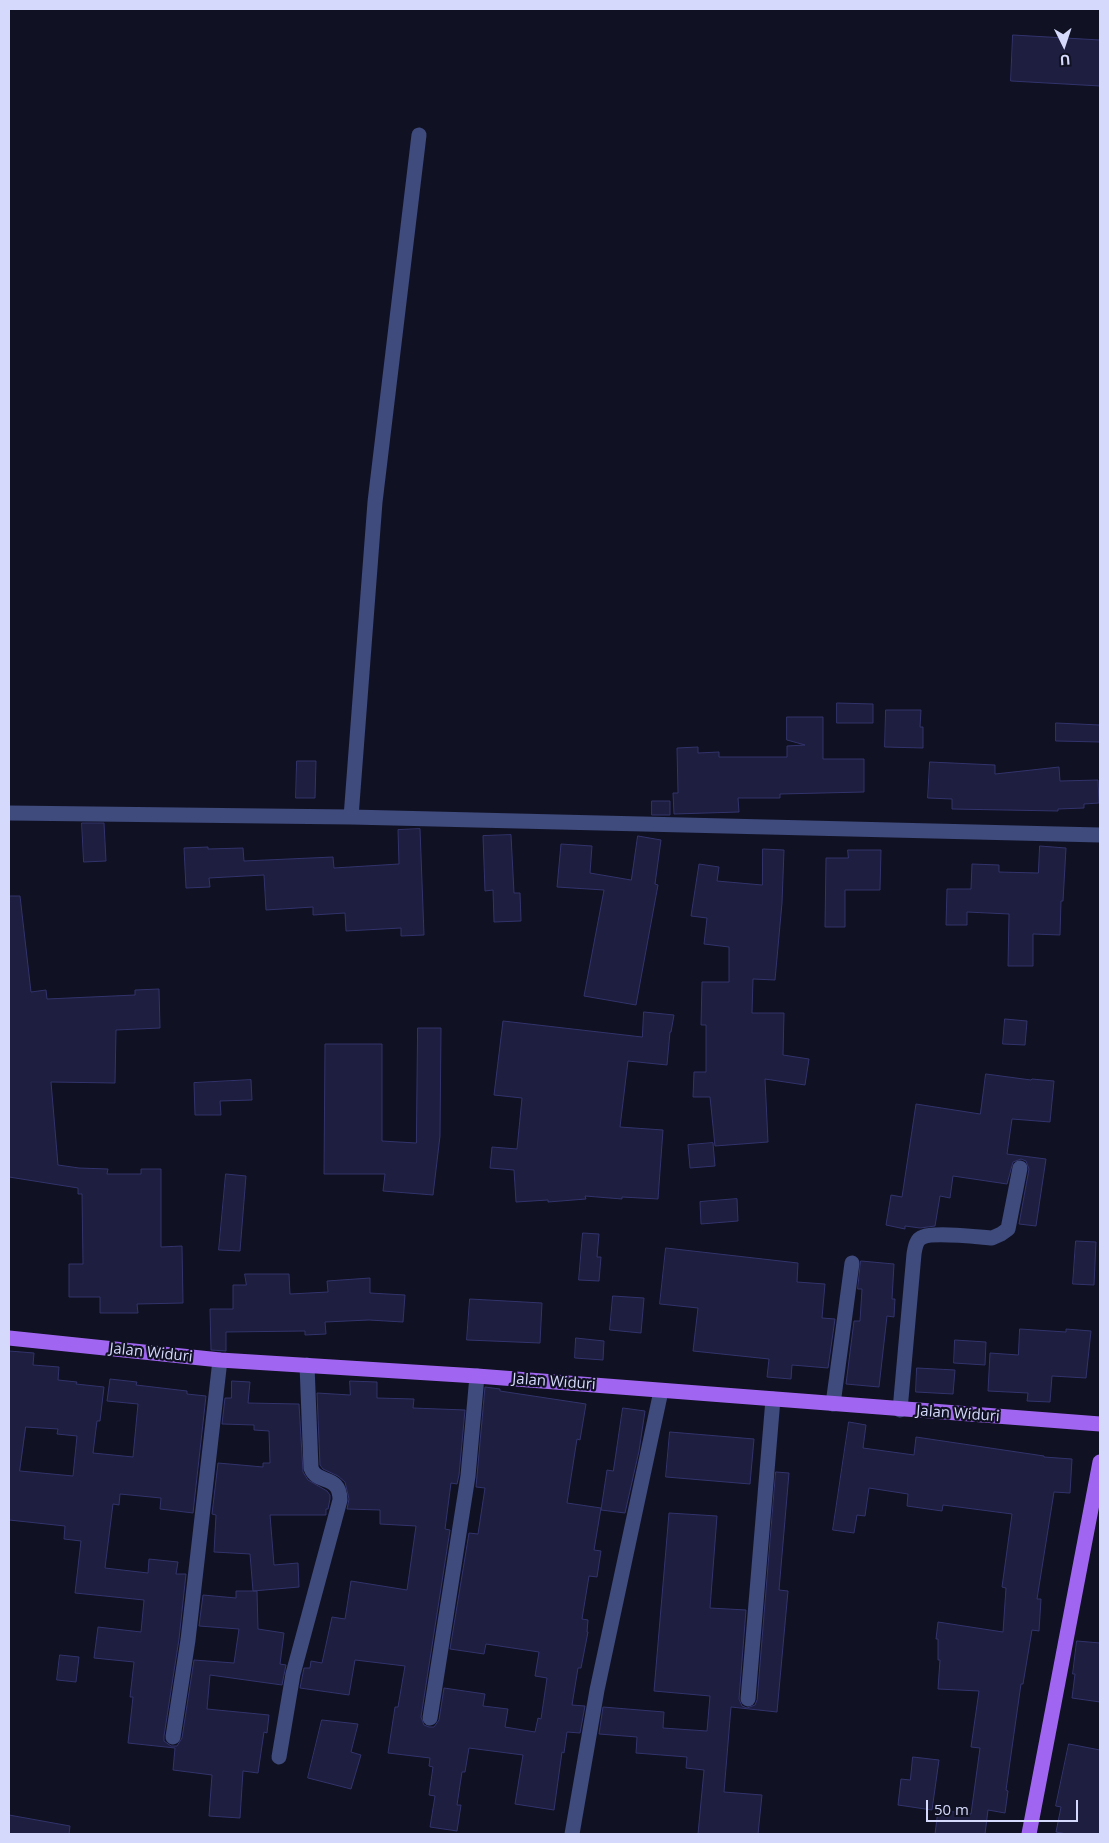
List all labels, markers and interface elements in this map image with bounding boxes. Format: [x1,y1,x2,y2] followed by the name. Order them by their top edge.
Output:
[1039,20,1089,70] north arrow
[1059,51,1071,70] text: U
[109,1340,193,1366] street label: Jalan Widuri
[512,1370,596,1394] street label: Jalan Widuri
[916,1402,1000,1426] street label: Jalan Widuri
[929,1790,1082,1822] scale bar
[934,1799,969,1819] text: 50 m

